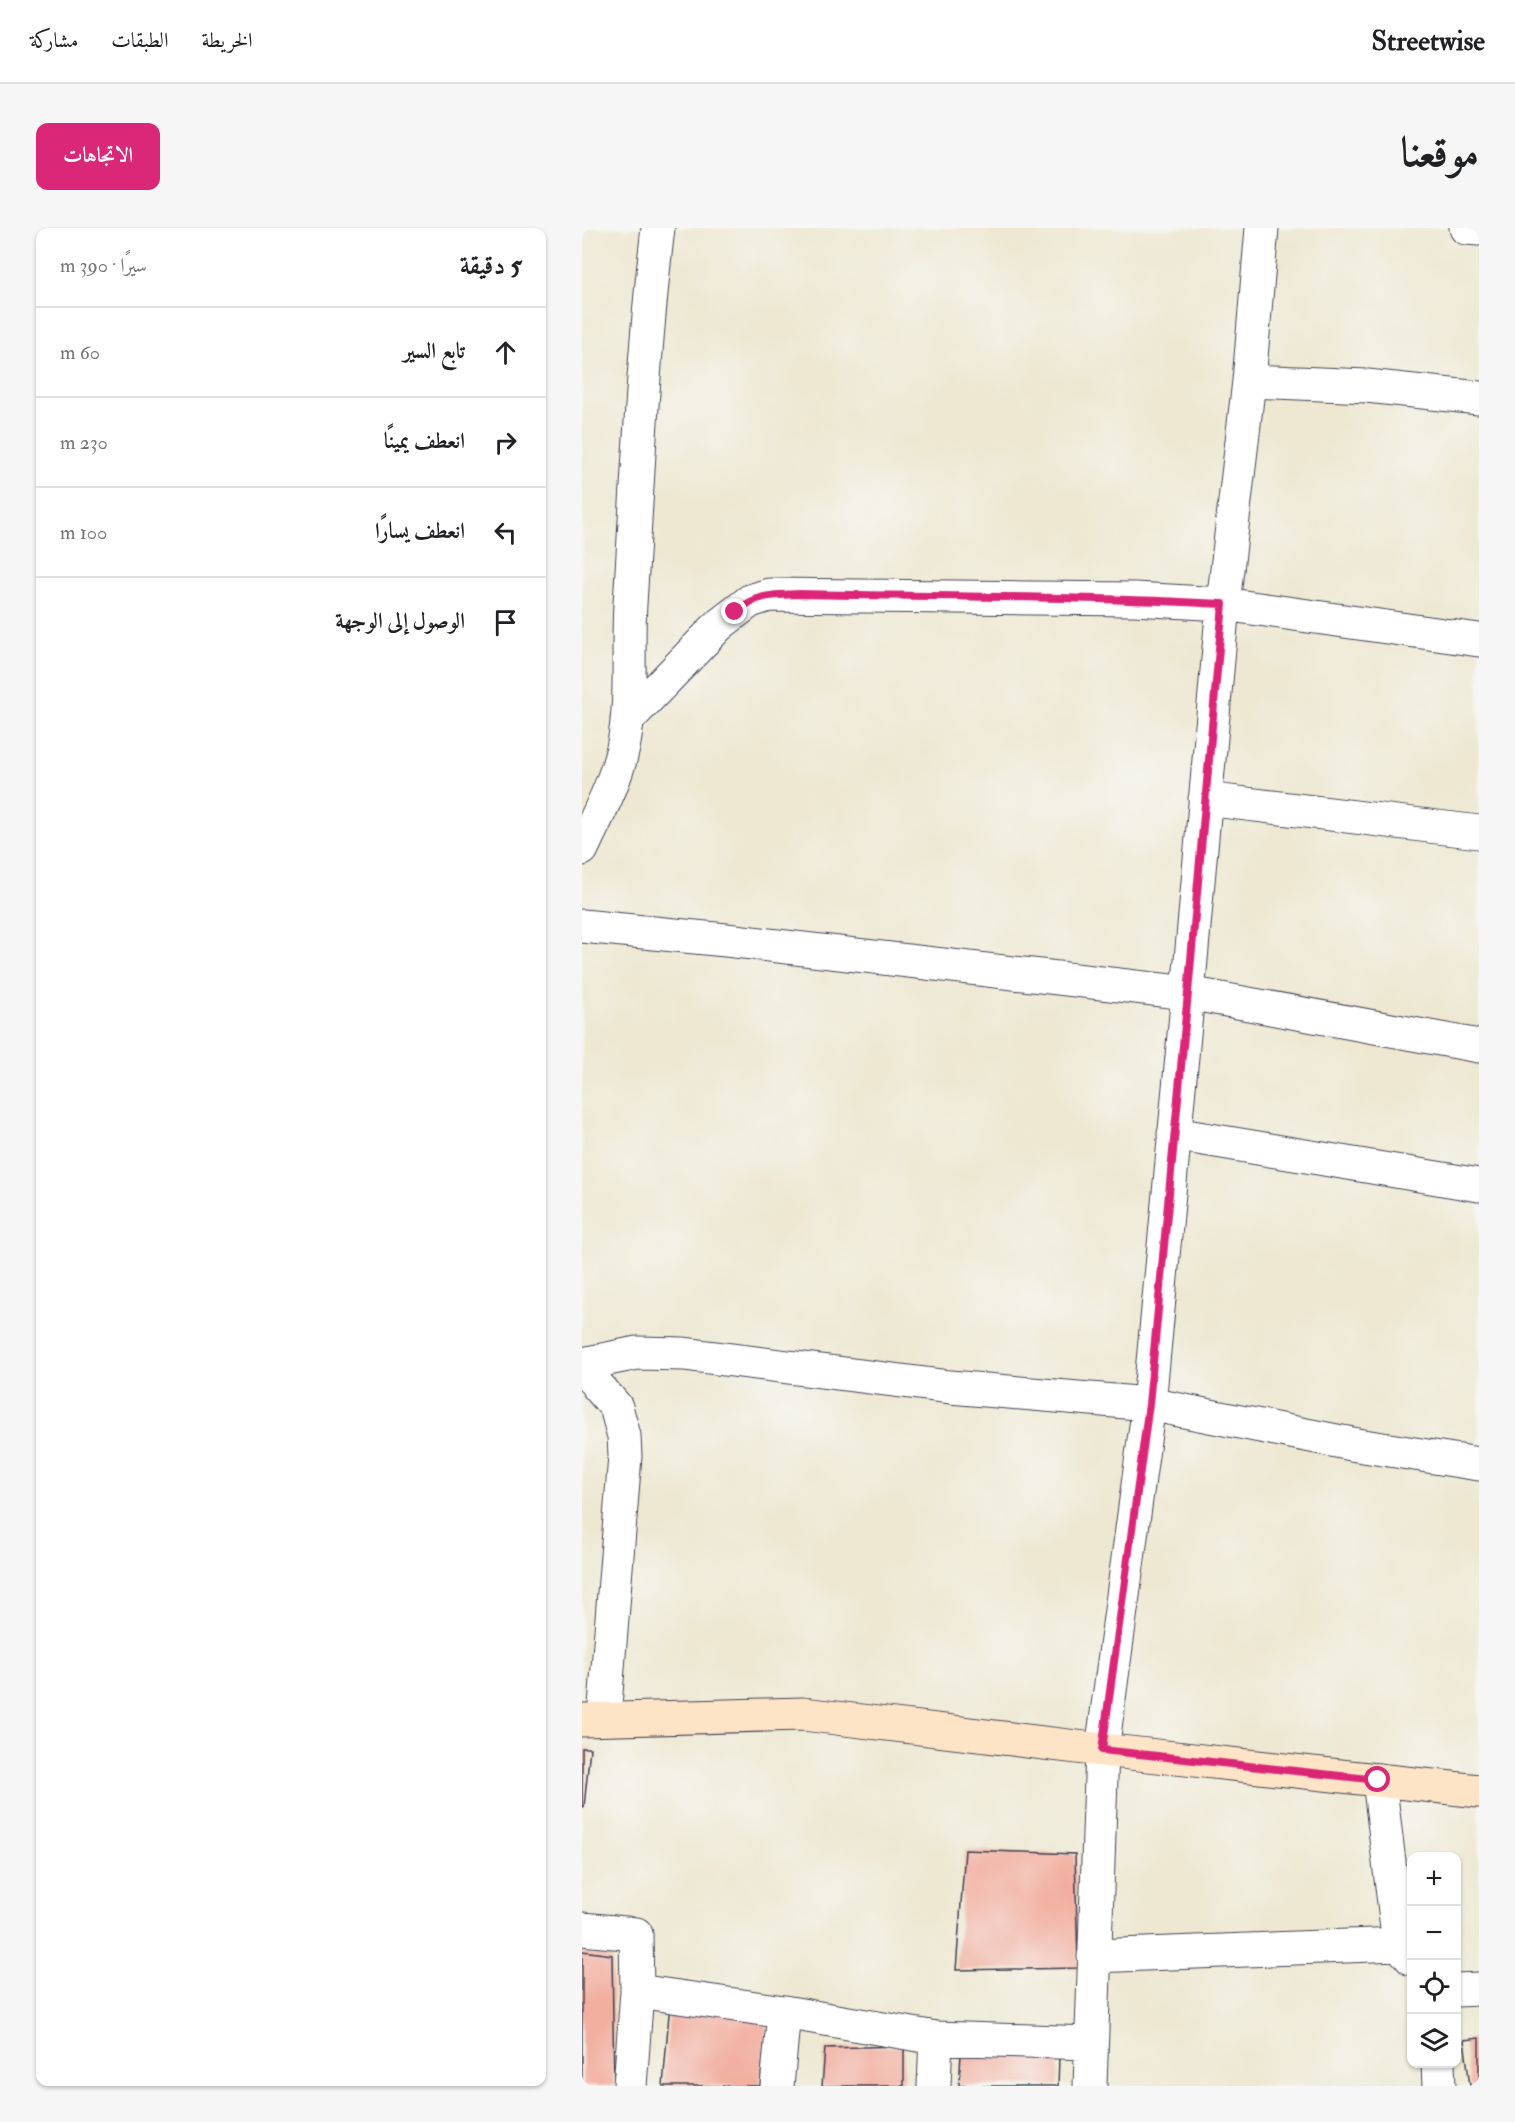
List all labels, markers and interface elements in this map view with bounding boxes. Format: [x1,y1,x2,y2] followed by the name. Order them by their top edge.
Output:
[1372,24,1485,59] text: Streetwise
[30,27,78,54] text: مشاركة
[111,27,168,54] text: الطبقات
[201,27,253,54] text: الخريطة
[36,123,160,190] button: الاتجاهات
[1401,127,1479,179] text: موقعنا
[460,250,522,282] text: 5 دقيقة
[60,253,147,278] text: سيرًا · 390 m
[489,336,522,369] icon: ahead
[403,337,465,365] text: تابع السير
[60,340,100,365] text: 60 m
[489,426,522,459] icon: right
[384,427,465,455] text: انعطف يمينًا
[60,430,108,455] text: 230 m
[489,516,522,549] icon: left
[375,517,465,545] text: انعطف يسارًا
[60,520,107,545] text: 100 m
[721,598,747,624] route end
[489,606,522,639] icon: arrive
[335,607,465,635] text: الوصول إلى الوجهة
[1364,1766,1390,1792] route start
[1407,1852,1461,2068] map controls
[1407,1852,1461,1906] button: +
[1407,1906,1461,1960] button: −
[1407,1960,1461,2014] button: locate
[1407,2014,1461,2068] button: layers

